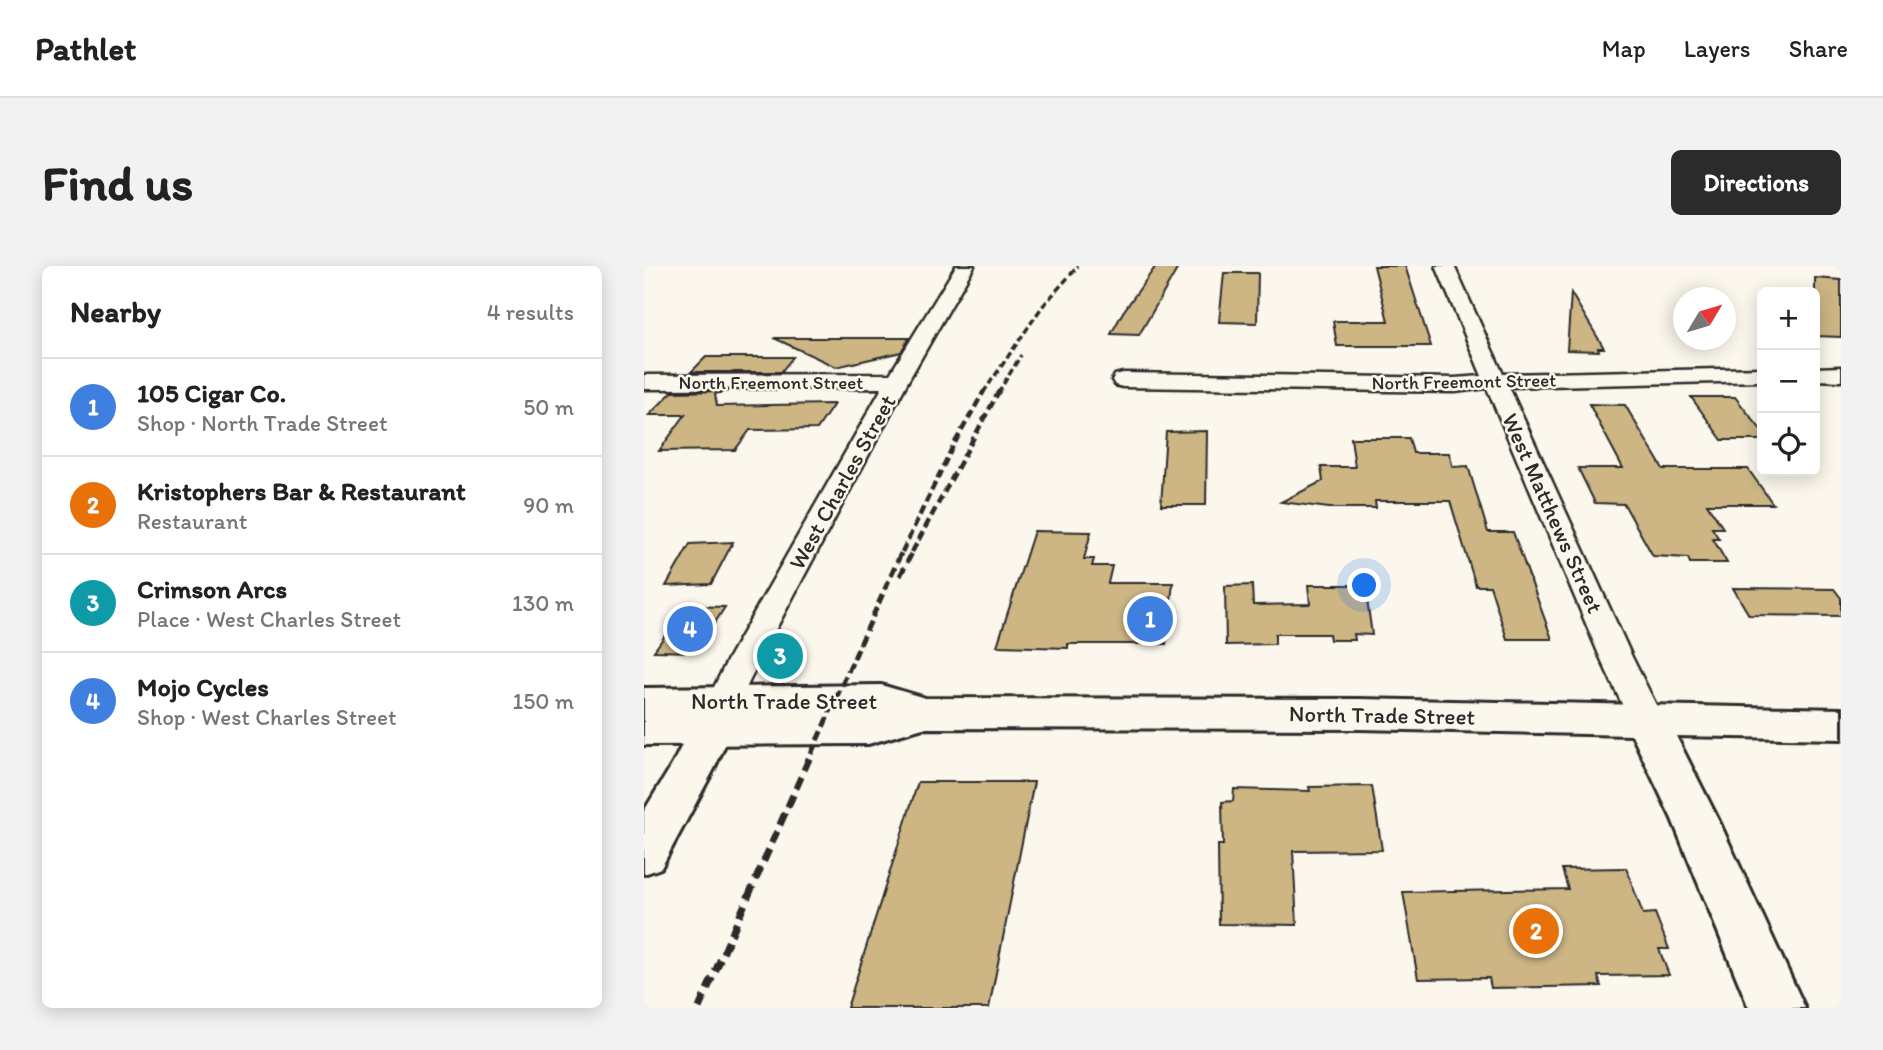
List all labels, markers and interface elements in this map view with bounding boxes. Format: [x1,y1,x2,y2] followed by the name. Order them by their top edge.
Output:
[35,29,137,68] text: Pathlet
[1602,34,1646,63] text: Map
[1684,34,1751,63] text: Layers
[1789,34,1848,63] text: Share
[1671,150,1841,215] button: Directions
[42,153,193,212] text: Find us
[1673,287,1736,350] north arrow
[1757,287,1820,476] map controls
[1757,287,1820,350] button: +
[70,293,161,330] text: Nearby
[487,298,574,326] text: 4 results
[1757,350,1820,413] button: −
[1371,368,1557,395] street label: North Freemont Street
[679,371,863,394] street label: North Freemont Street
[137,377,286,409] text: 105 Cigar Co.
[782,390,902,574] street label: West Charles Street
[88,393,98,421] text: 1
[523,393,574,421] text: 50 m
[137,409,388,437] text: Shop · North Trade Street
[1496,409,1610,618] street label: West Matthews Street
[1757,413,1820,476] button: locate
[137,475,466,507] text: Kristophers Bar & Restaurant
[87,491,99,519] text: 2
[523,491,574,519] text: 90 m
[137,507,247,535] text: Restaurant
[1347,568,1381,602] your location
[137,573,287,605] text: Crimson Arcs
[87,589,99,617] text: 3
[512,589,574,617] text: 130 m
[1127,593,1173,645] pin: 1
[667,603,713,655] pin: 4
[137,605,401,633] text: Place · West Charles Street
[757,630,803,682] pin: 3
[137,671,269,703] text: Mojo Cycles
[86,687,100,715] text: 4
[513,687,574,715] text: 150 m
[691,687,878,715] street label: North Trade Street
[1289,699,1476,731] street label: North Trade Street
[137,703,397,731] text: Shop · West Charles Street
[1513,905,1559,957] pin: 2

